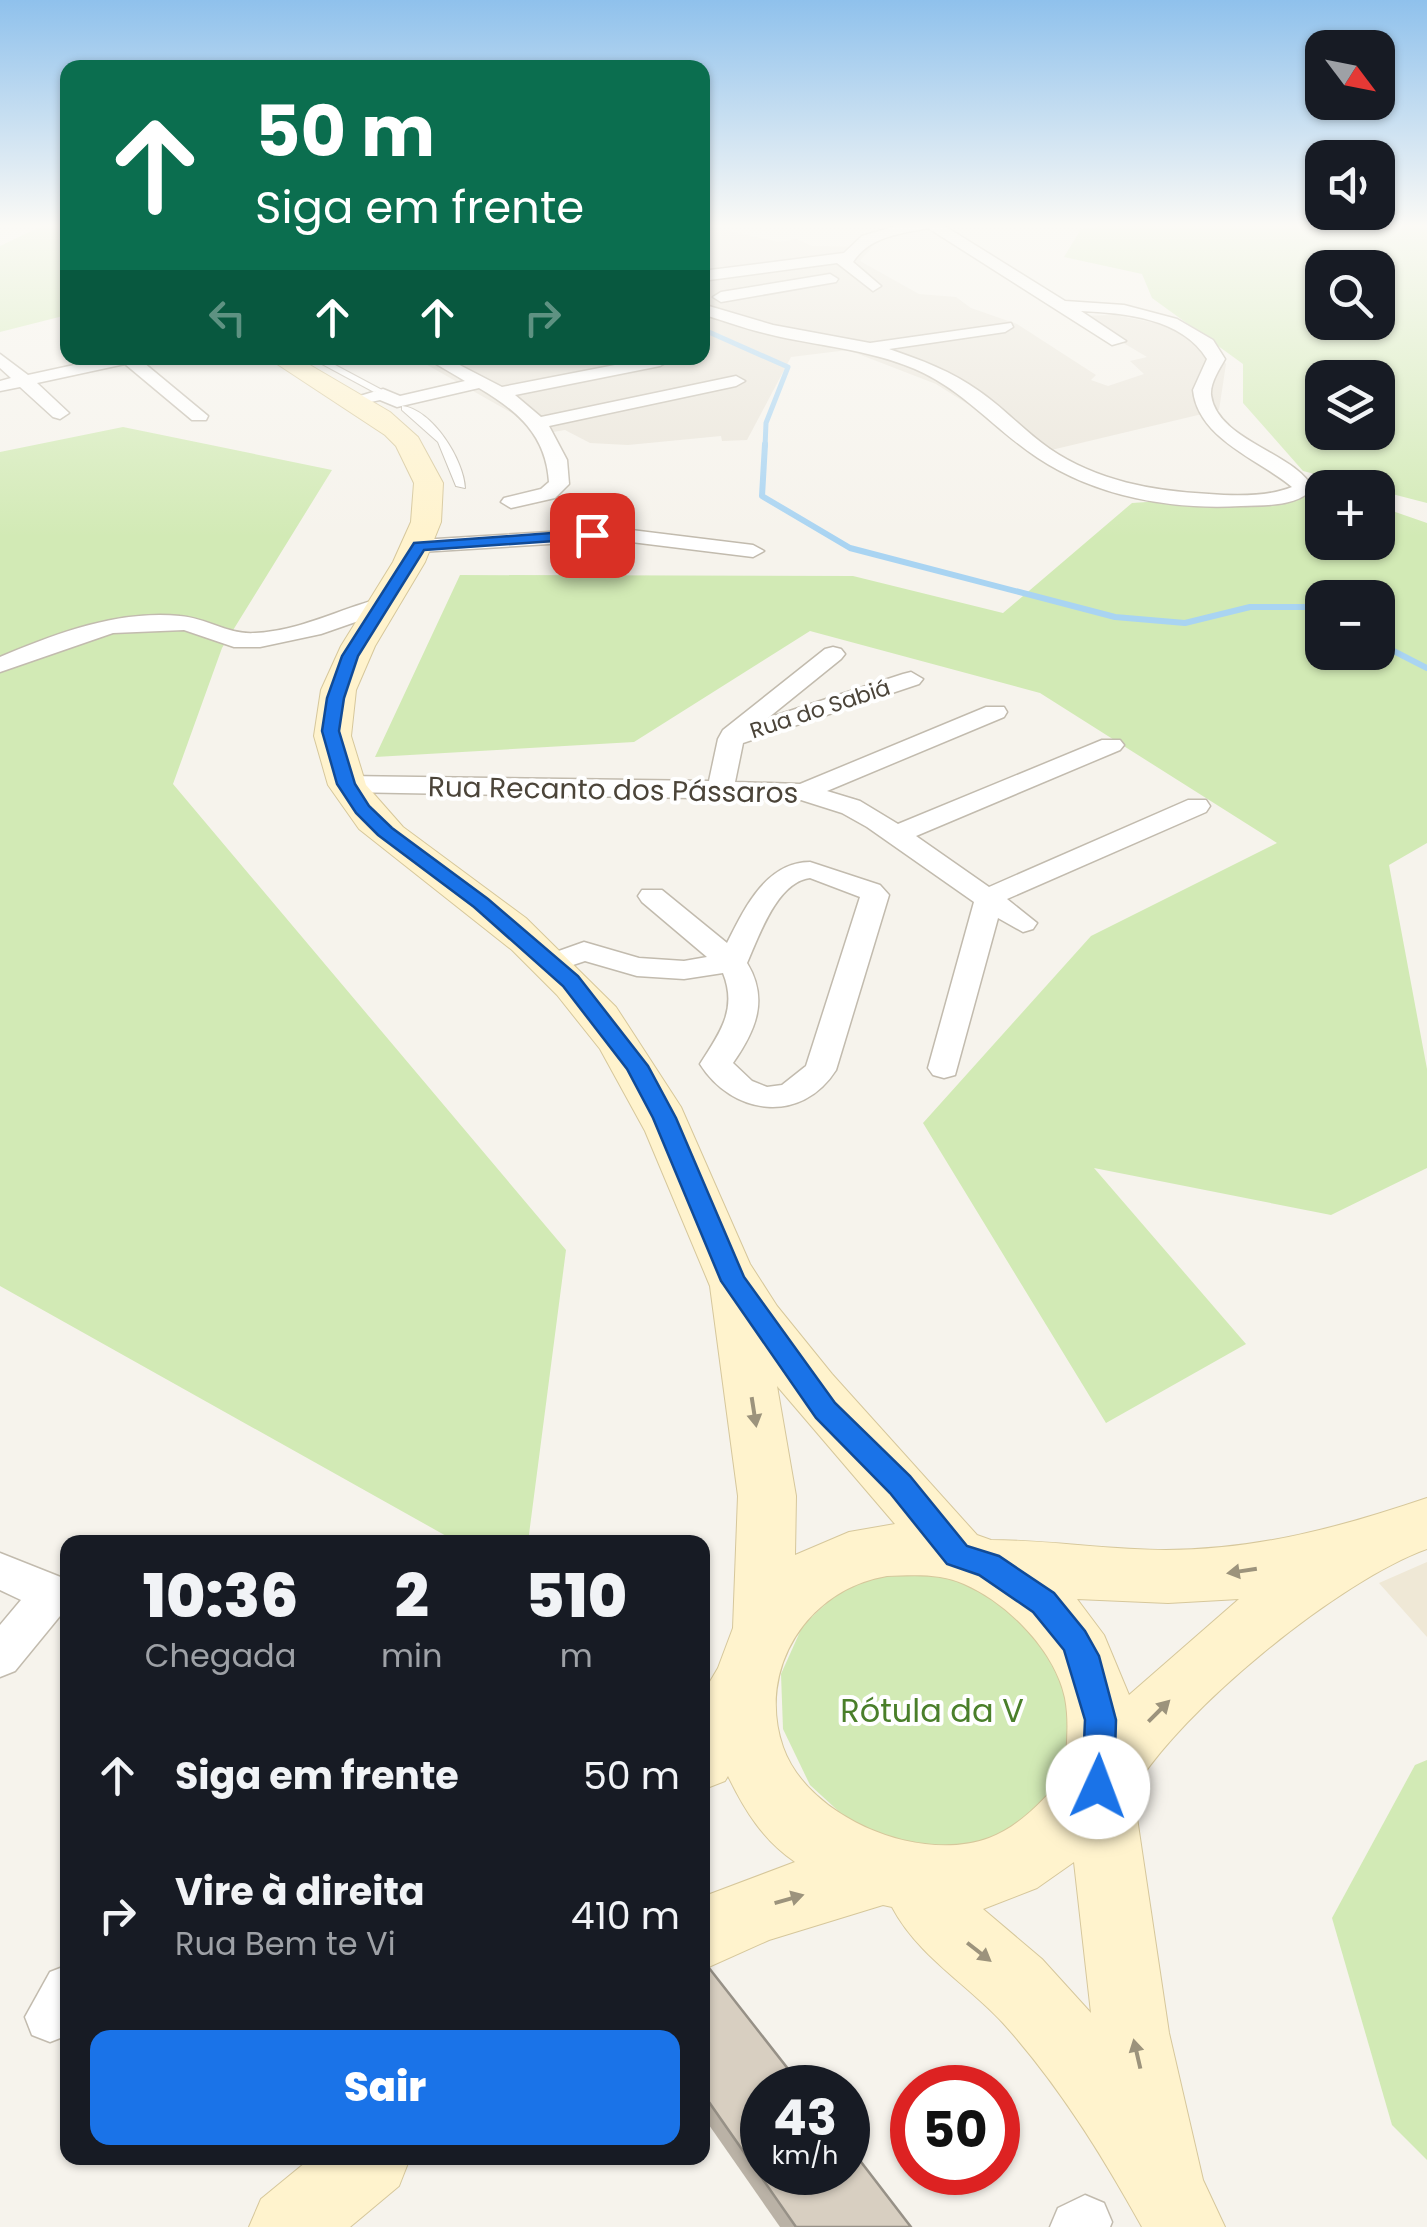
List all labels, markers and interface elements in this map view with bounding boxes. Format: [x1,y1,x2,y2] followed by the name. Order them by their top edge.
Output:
[1305,30,1395,120] north arrow
[1305,30,1395,670] map controls
[255,82,435,181] text: 50 m
[90,100,220,230] icon: ahead
[1305,140,1395,230] button: sound
[255,176,584,239] text: Siga em frente
[1305,250,1395,340] button: search
[200,290,255,345] icon: left
[305,290,360,345] icon: ahead
[410,290,465,345] icon: ahead
[515,290,570,345] icon: right
[1305,360,1395,450] button: layers
[1305,470,1395,560] button: +
[550,493,635,578] pin
[565,508,620,563] icon: arrive
[1305,580,1395,670] button: −
[746,672,894,746] street label: Rua do Sabiá
[427,767,799,813] street label: Rua Recanto dos Pássaros
[746,1397,762,1428] one-way arrow
[143,1554,298,1638] text: 10:36
[395,1554,429,1638] text: 2
[525,1554,627,1638] text: 510
[1226,1564,1257,1579] one-way arrow
[145,1633,296,1678] text: Chegada
[381,1633,442,1678] text: min
[560,1633,593,1678] text: m
[840,1688,1024,1733] park label: Rótula da V
[1147,1699,1171,1723] one-way arrow
[1046,1735,1150,1839] position arrow
[90,1748,145,1803] icon: ahead
[175,1749,459,1802] text: Siga em frente
[583,1749,680,1802] text: 50 m
[175,1865,425,1918] text: Vire à direita
[90,1888,145,1943] icon: right
[571,1889,680,1942] text: 410 m
[774,1891,805,1906] one-way arrow
[175,1921,396,1966] text: Rua Bem te Vi
[966,1941,992,1962] one-way arrow
[90,2030,680,2145] button: Sair
[1129,2038,1144,2069] one-way arrow
[890,2065,1020,2195] speed limit sign: 50
[773,2082,837,2153] text: 43
[772,2138,838,2173] text: km/h

